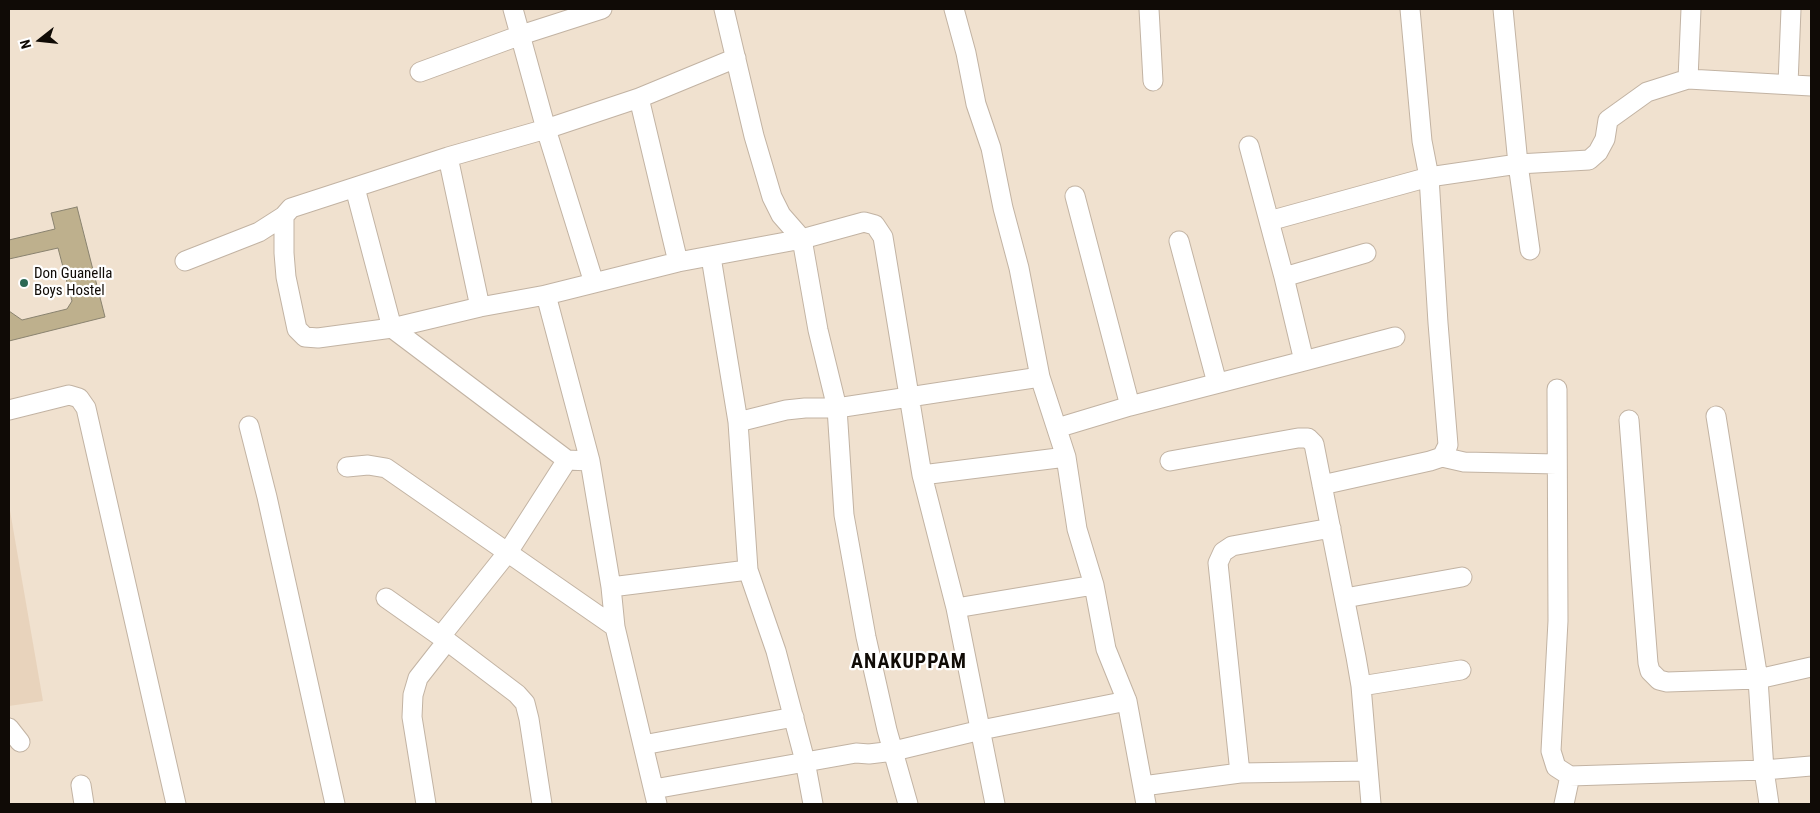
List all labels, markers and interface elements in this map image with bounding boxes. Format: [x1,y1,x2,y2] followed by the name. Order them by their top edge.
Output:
[15,15,65,65] north arrow
[17,38,34,50] text: N
[34,265,112,300] place label: Don Guanella Boys Hostel
[18,277,30,289] marker: Don Guanella Boys Hostel
[850,651,968,675] district label: ANAKUPPAM

